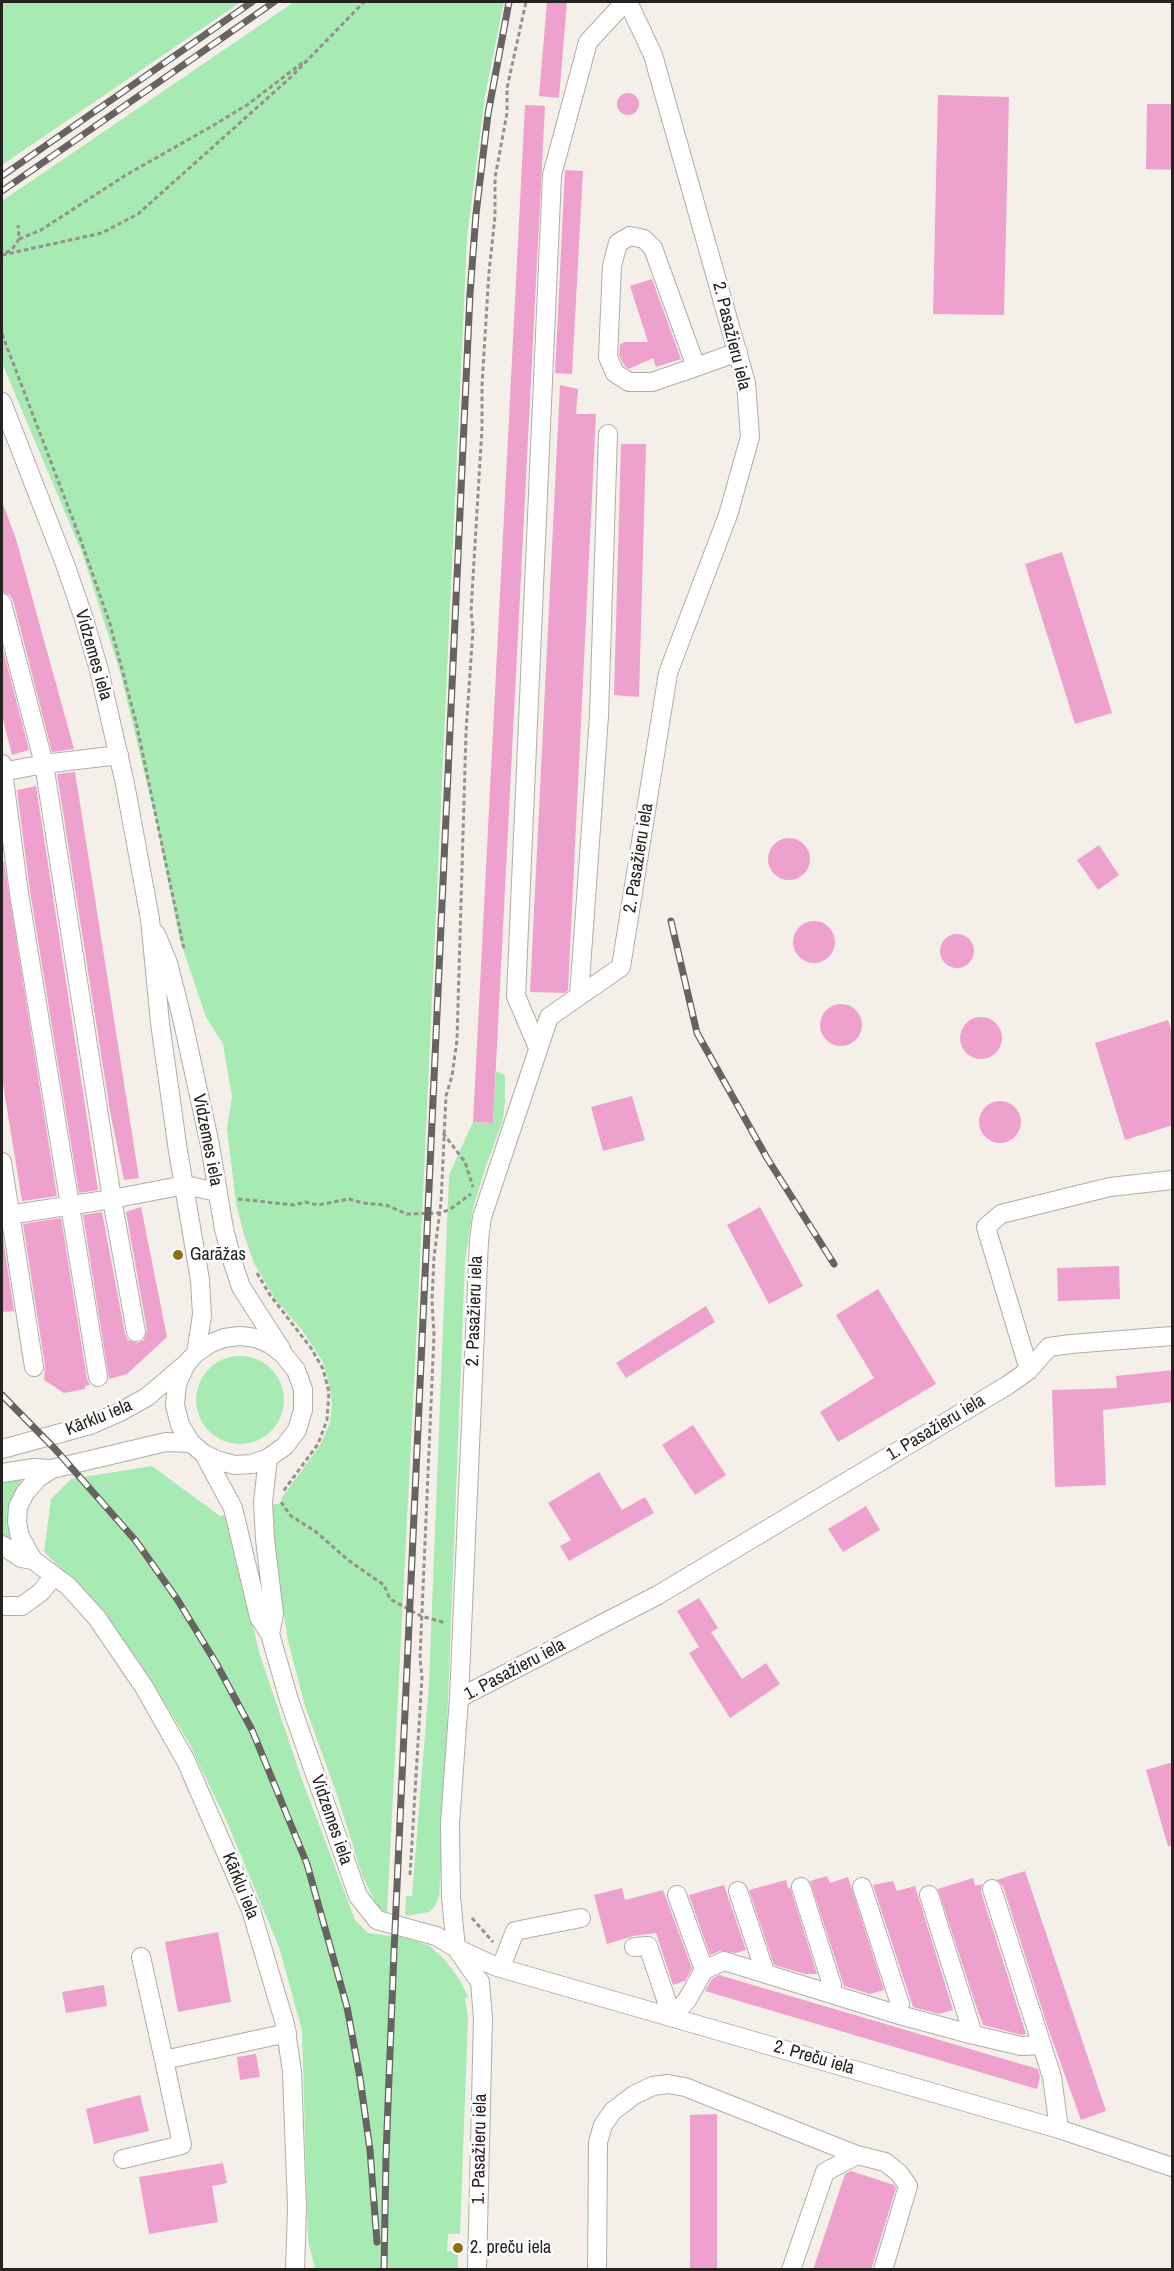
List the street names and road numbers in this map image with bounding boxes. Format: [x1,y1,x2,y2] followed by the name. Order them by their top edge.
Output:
[707,280,755,392] street label: 2. Pasažieru iela
[70,607,116,703] street label: Vidzemes iela
[620,802,658,914] street label: 2. Pasažieru iela
[187,1092,227,1188] street label: Vidzemes iela
[462,1255,488,1367] street label: 2. Pasažieru iela
[883,1390,989,1466] street label: 1. Pasažieru iela
[63,1395,135,1441] street label: Kārklu iela
[461,1634,569,1706] street label: 1. Pasažieru iela
[306,1772,356,1868] street label: Vidzemes iela
[217,1850,263,1922] street label: Kārklu iela
[771,2036,857,2080] street label: 2. Preču iela
[468,2093,492,2205] street label: 1. Pasažieru iela

